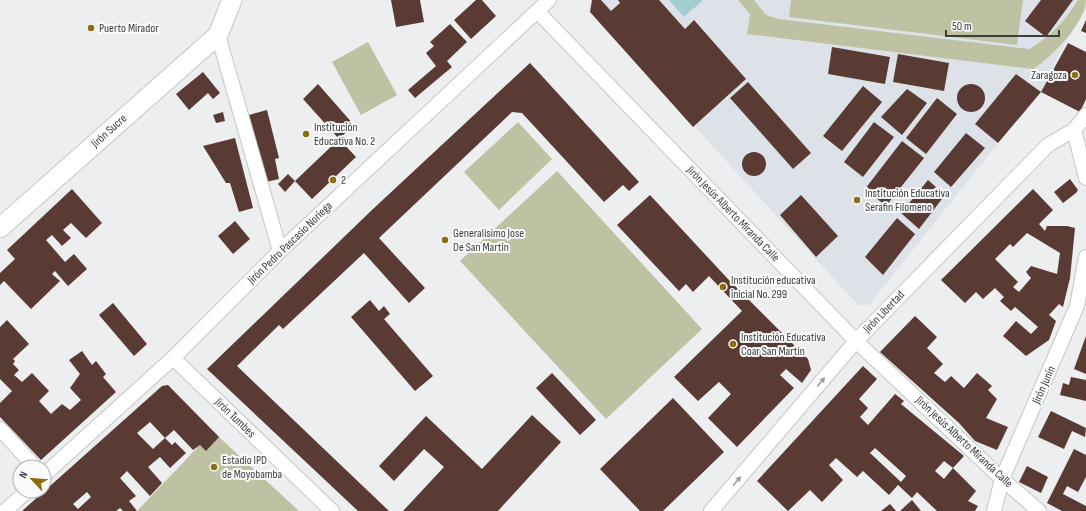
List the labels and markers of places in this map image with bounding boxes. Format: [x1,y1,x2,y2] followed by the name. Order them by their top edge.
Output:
[99,21,159,36] place label: Puerto Mirador
[86,23,96,33] marker: Puerto Mirador
[1031,68,1067,83] place label: Zaragoza
[1070,70,1080,80] marker: Zaragoza
[314,120,375,149] place label: Institución Educativa No. 2
[301,129,311,139] marker: Institución Educativa No. 2
[341,173,346,188] place label: 2
[328,175,338,185] marker: 2
[865,186,950,215] place label: Institución Educativa Serafin Filomeno
[852,195,862,205] marker: Institución Educativa Serafin Filomeno
[453,226,524,255] place label: Generalisimo Jose De San Martin
[440,235,450,245] marker: Generalisimo Jose De San Martin
[731,273,816,302] place label: Institución educativa inicial No. 299
[718,282,728,292] marker: Institución educativa inicial No. 299
[741,330,826,359] place label: Institución Educativa Coar San Martin
[728,339,738,349] marker: Institución Educativa Coar San Martin
[222,453,283,482] place label: Estadio IPD de Moyobamba
[209,462,219,472] marker: Estadio IPD de Moyobamba

